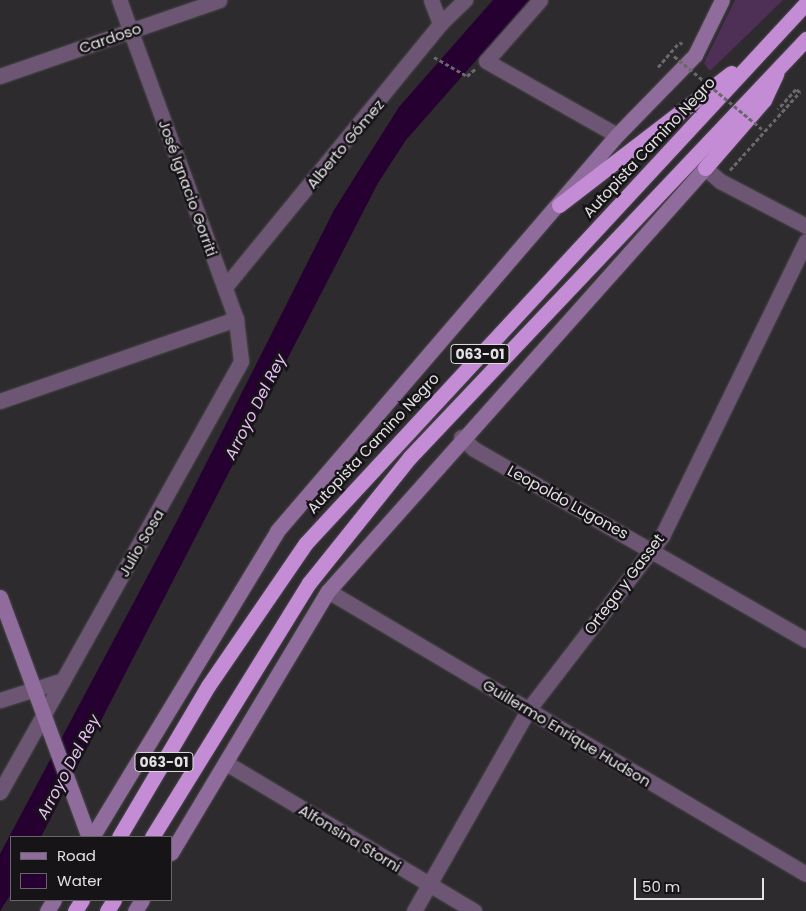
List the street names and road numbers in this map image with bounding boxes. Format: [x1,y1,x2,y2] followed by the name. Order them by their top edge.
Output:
[77,19,143,57] street label: Cardoso
[579,73,719,221] street label: Autopista Camino Negro
[303,96,387,192] street label: Alberto Gómez
[155,117,221,259] street label: José Ignacio Gorriti
[450,342,510,366] road number: 063-01
[303,369,443,517] street label: Autopista Camino Negro
[505,461,631,543] street label: Leopoldo Lugones
[114,506,168,580] street label: Julio Sosa
[580,530,668,638] street label: Ortega y Gasset
[480,676,654,790] street label: Guillermo Enrique Hudson
[134,750,194,774] road number: 063-01
[296,800,404,876] street label: Alfonsina Storni

